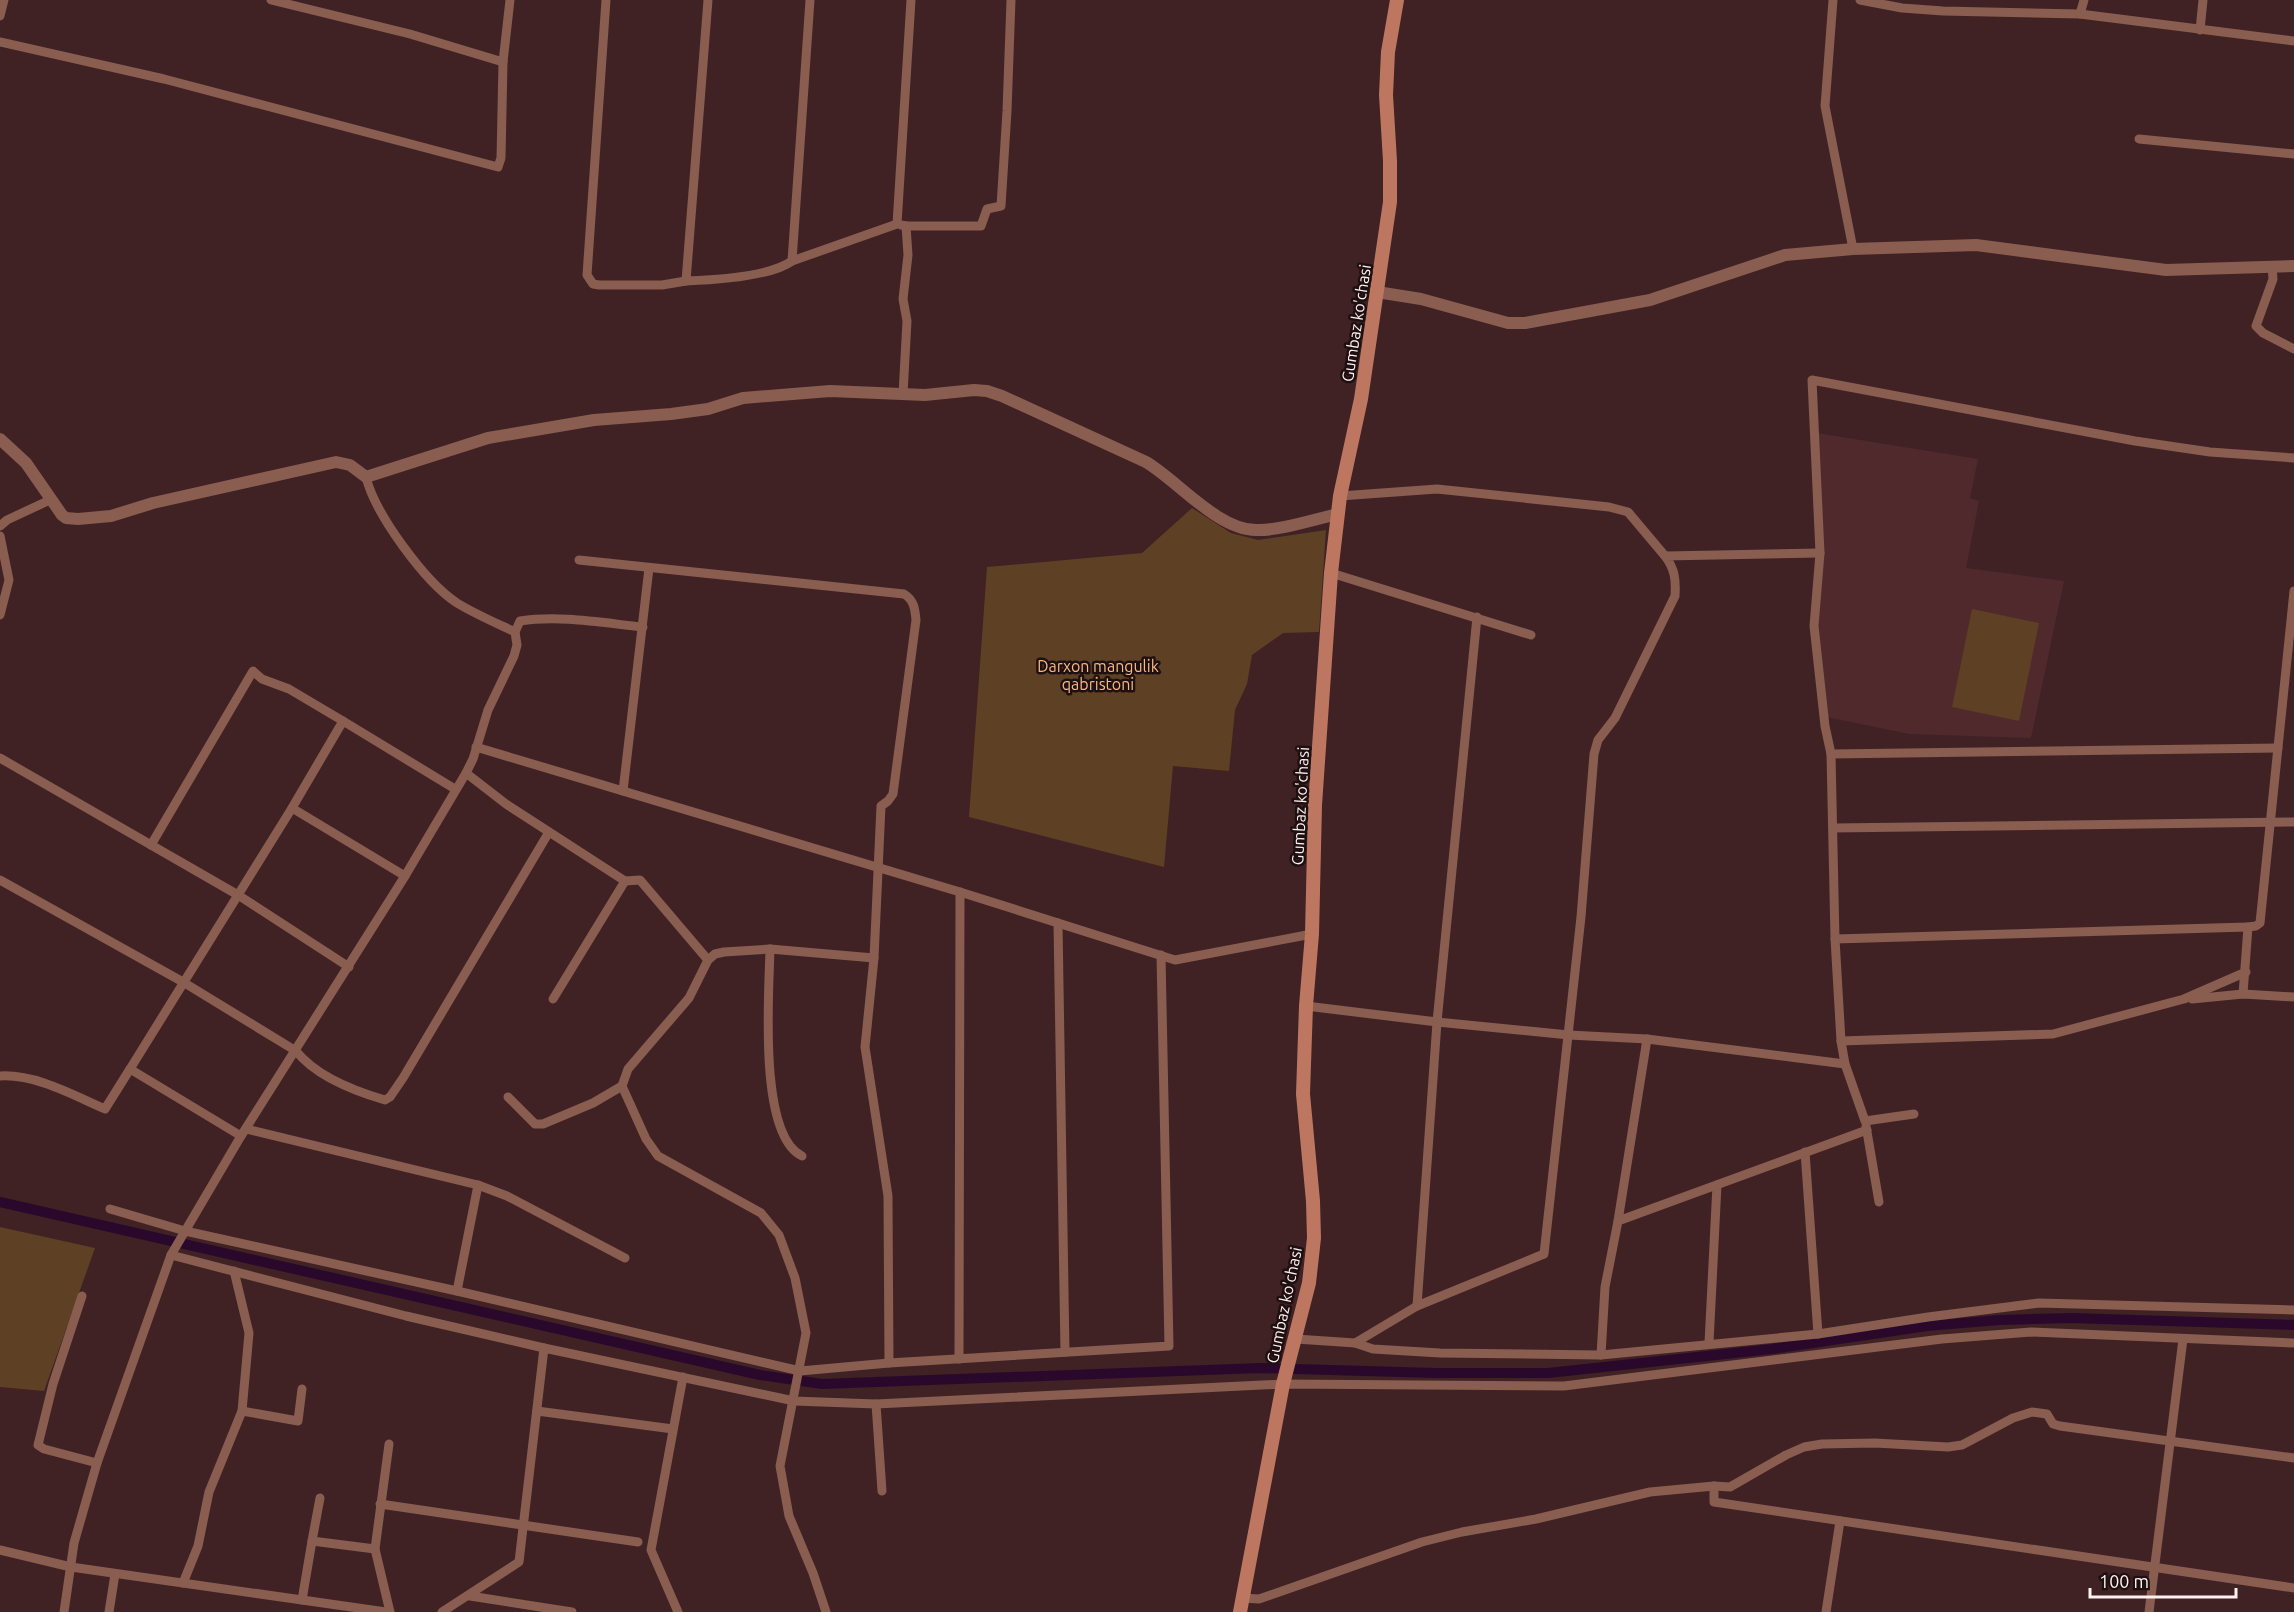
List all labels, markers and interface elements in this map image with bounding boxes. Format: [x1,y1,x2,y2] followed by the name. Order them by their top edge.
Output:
[1338,263,1374,383] street label: Gumbaz ko'chasi
[1037,657,1159,693] park label: Darxon mangulik qabristoni
[1288,746,1312,866] street label: Gumbaz ko'chasi
[1263,1245,1305,1365] street label: Gumbaz ko'chasi
[2090,1561,2236,1599] scale bar
[2099,1571,2149,1591] text: 100 m

